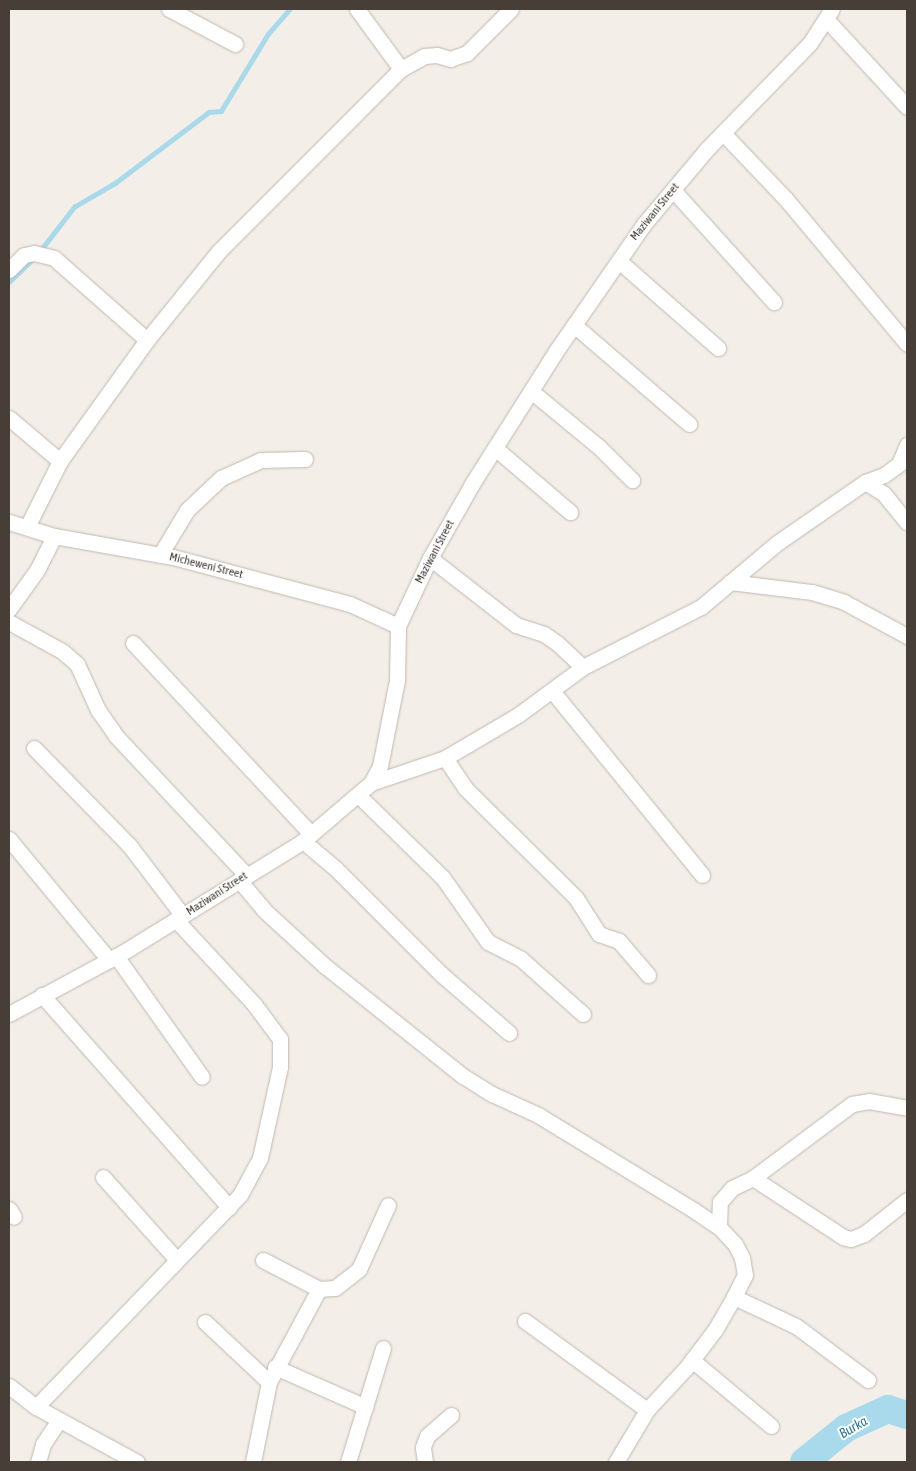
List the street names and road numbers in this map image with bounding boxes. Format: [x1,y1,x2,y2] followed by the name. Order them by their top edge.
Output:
[627,180,683,244] street label: Maziwani Street
[412,518,458,586] street label: Maziwani Street
[168,550,244,582] street label: Micheweni Street
[184,869,250,919] street label: Maziwani Street

